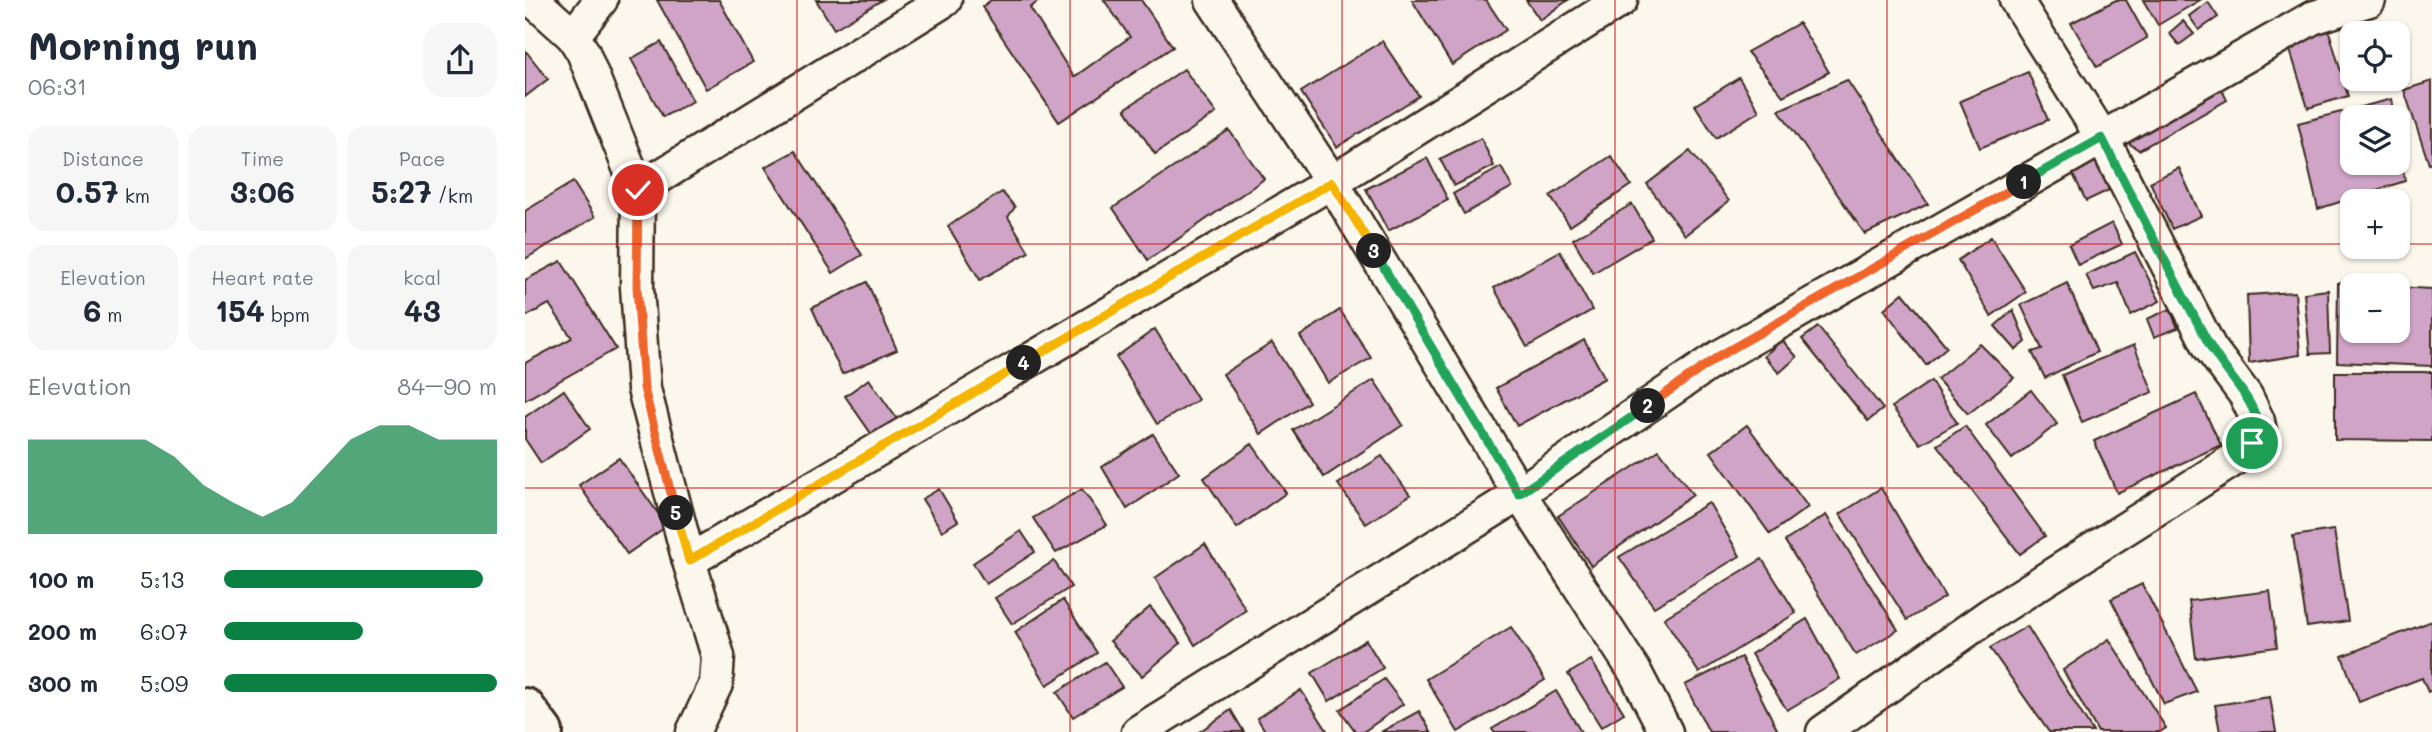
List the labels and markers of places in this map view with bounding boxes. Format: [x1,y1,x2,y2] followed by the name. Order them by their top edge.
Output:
[608,160,668,220] pin
[2007,164,2041,200] pin: 1
[1357,233,1391,268] pin: 3
[1007,346,1041,380] pin: 4
[1631,388,1665,424] pin: 2
[2222,413,2282,473] pin
[659,496,693,530] pin: 5

